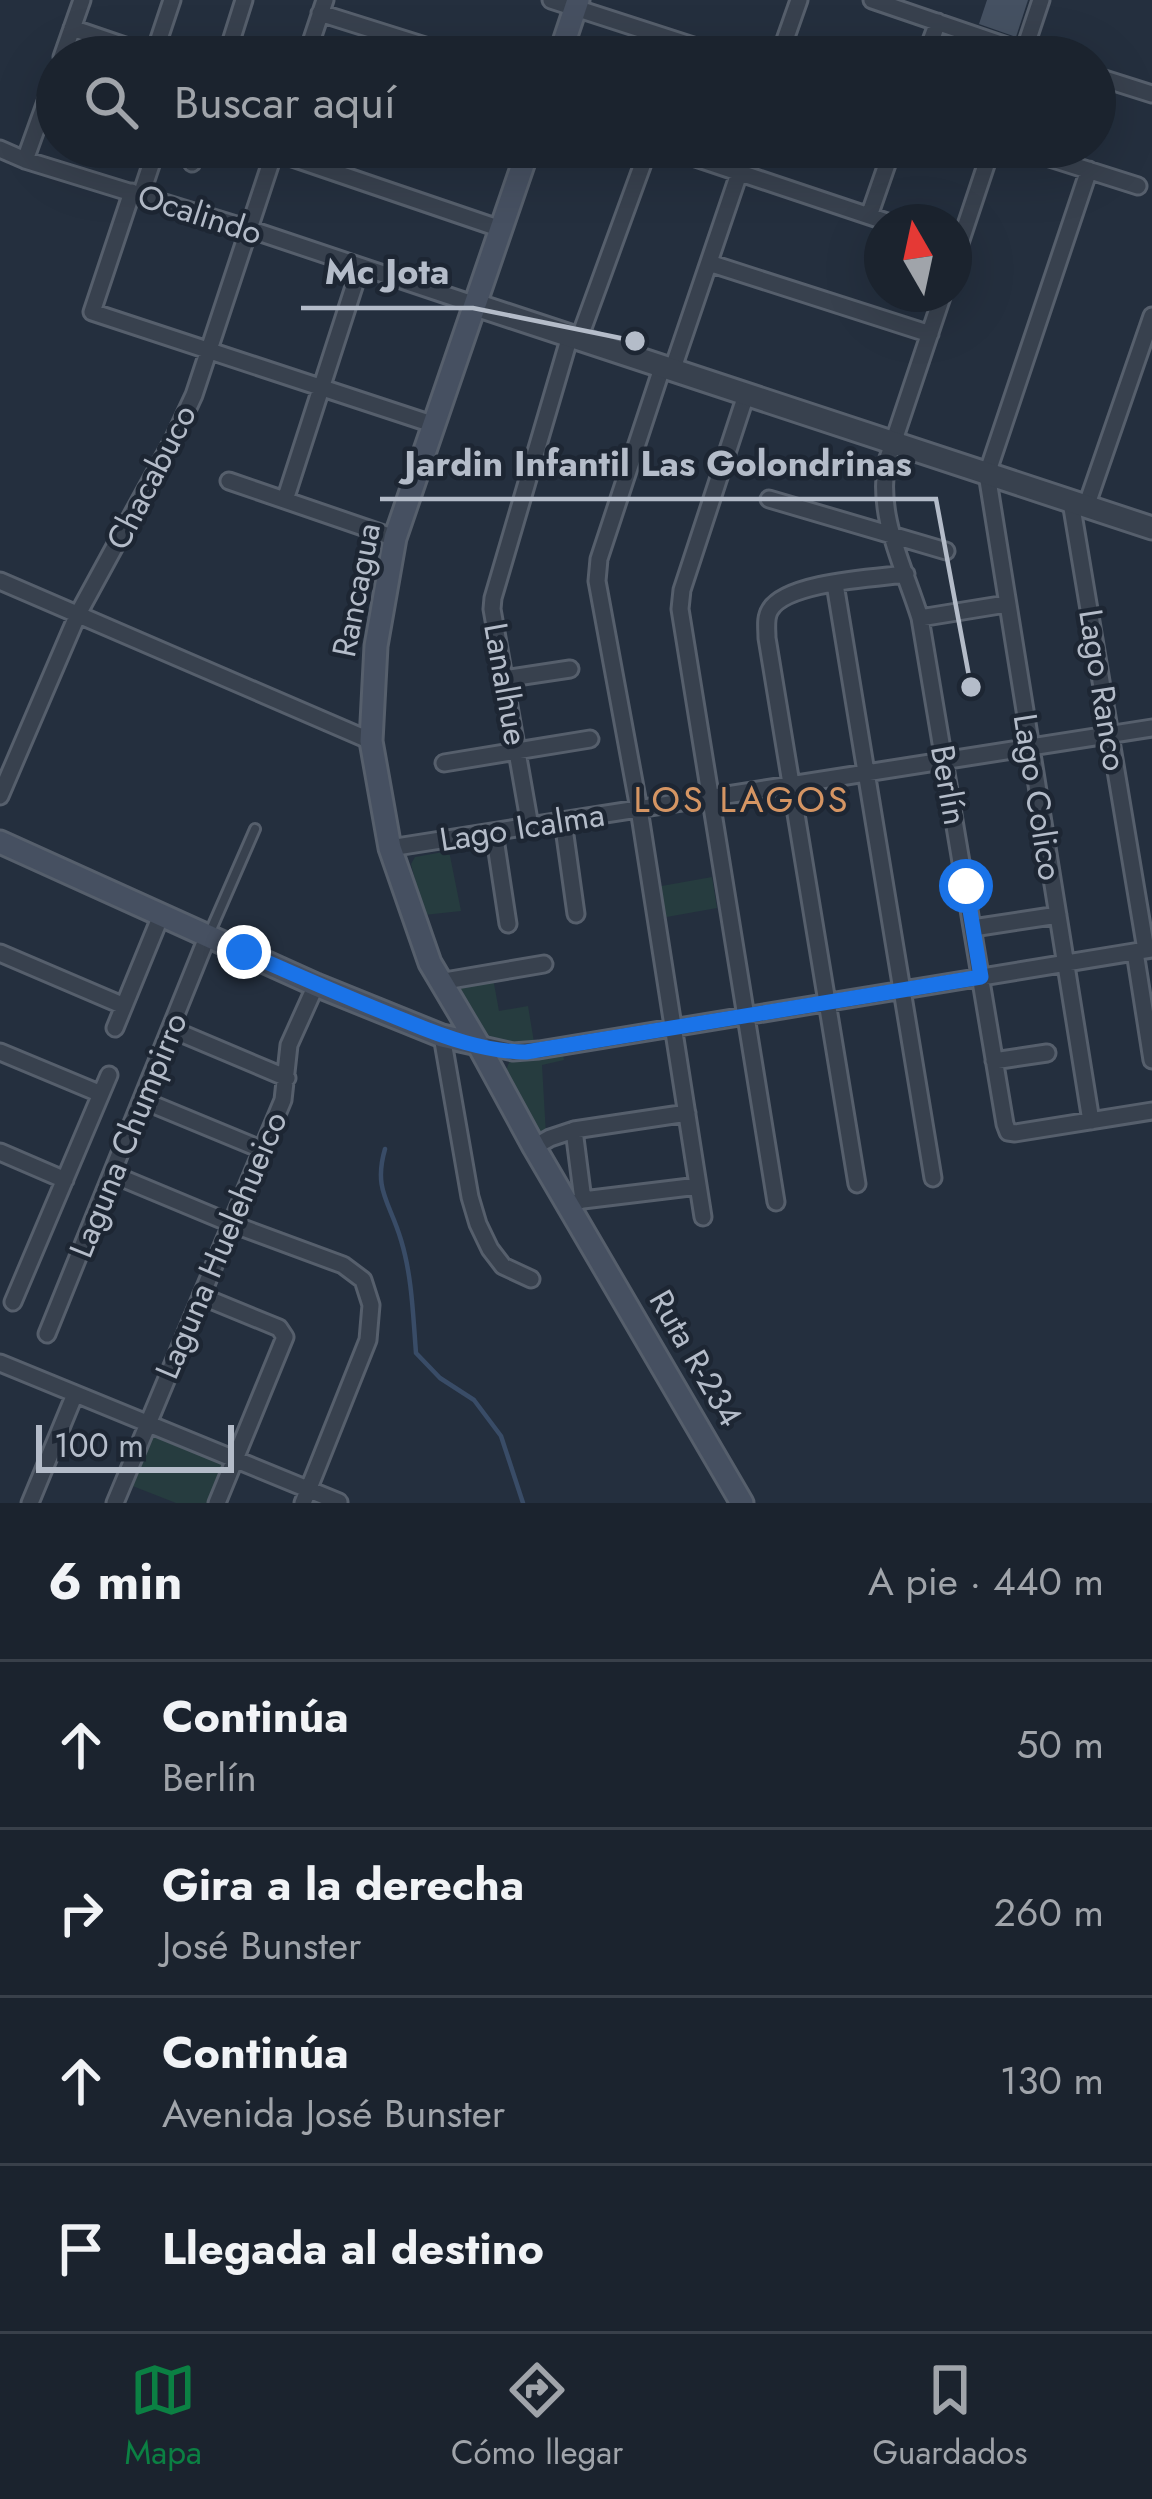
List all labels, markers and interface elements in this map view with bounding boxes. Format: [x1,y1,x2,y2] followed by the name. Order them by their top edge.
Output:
[36,36,1116,168] search box
[78,69,144,135] icon: search
[174,70,396,135] text: Buscar aquí
[132,172,268,256] street label: Ocalindo
[864,204,972,312] north arrow
[301,236,473,308] callout: Mc Jota
[325,245,449,297] text: Mc Jota
[94,396,208,558] street label: Chacabuco
[380,427,936,499] callout: Jardin Infantil Las Golondrinas
[398,437,912,489] text: Jardin Infantil Las Golondrinas
[320,519,392,661] street label: Rancagua
[1067,606,1139,774] street label: Lago Ranco
[472,619,540,749] street label: Lanalhue
[1002,710,1074,884] street label: Lago Colico
[919,741,979,829] street label: Berlín
[633,773,851,825] district label: LOS LAGOS
[436,791,608,863] street label: Lago Icalma
[939,859,993,913] route start
[217,925,271,979] route end
[57,1005,199,1265] street label: Laguna Chumpirro
[143,1104,299,1386] street label: Laguna Huelehueico
[638,1281,754,1435] street label: Ruta R-234
[36,1419,234,1472] scale bar
[54,1422,144,1469] text: 100 m
[48,1544,183,1618] text: 6 min
[868,1553,1104,1610] text: A pie · 440 m
[162,1684,349,1749] text: Continúa
[48,1712,114,1778] icon: ahead
[1016,1716,1104,1773] text: 50 m
[162,1749,257,1806] text: Berlín
[162,1852,524,1917] text: Gira a la derecha
[48,1880,114,1946] icon: right
[994,1884,1104,1941] text: 260 m
[162,1917,361,1974] text: José Bunster
[162,2020,349,2085] text: Continúa
[48,2048,114,2114] icon: ahead
[1000,2052,1104,2109] text: 130 m
[162,2085,505,2142] text: Avenida José Bunster
[48,2216,114,2282] icon: arrive
[162,2216,544,2281] text: Llegada al destino
[125,2357,202,2476] tab: Mapa
[451,2357,623,2476] tab: Cómo llegar
[873,2357,1027,2476] tab: Guardados

